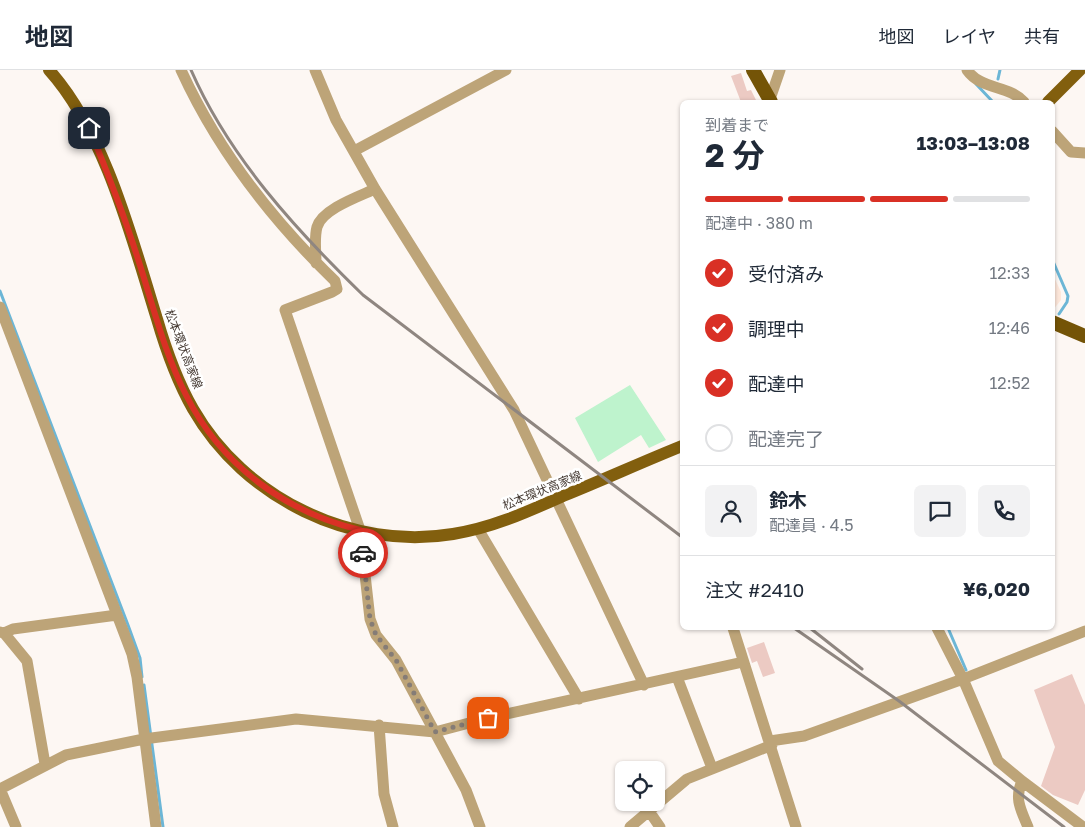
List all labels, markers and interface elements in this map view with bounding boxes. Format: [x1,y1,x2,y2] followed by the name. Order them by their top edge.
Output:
[25,21,73,50] text: 地図
[879,25,915,47] text: 地図
[943,25,996,47] text: レイヤ
[1024,25,1060,47] text: 共有
[68,107,110,149] pin
[75,114,103,142] icon: home
[705,115,769,135] text: 到着まで
[917,131,1030,154] text: 13:03–13:08
[705,136,765,174] text: 2 分
[705,213,813,233] text: 配達中 · 380 m
[705,259,733,287] icon: check
[748,262,824,285] text: 受付済み
[989,263,1030,283] text: 12:33
[162,307,206,391] street label: 松本環状高家線
[705,314,733,342] icon: check
[748,317,805,340] text: 調理中
[989,318,1030,338] text: 12:46
[705,369,733,397] icon: check
[748,372,805,395] text: 配達中
[990,373,1030,393] text: 12:52
[748,427,824,450] text: 配達完了
[500,467,584,513] street label: 松本環状高家線
[705,485,757,537] button: person
[914,485,966,537] button: chat
[978,485,1030,537] button: phone
[769,488,807,511] text: 鈴木
[769,515,854,535] text: 配達員 · 4.5
[338,528,388,578] courier
[349,539,377,567] icon: car
[963,577,1030,600] text: ¥6,020
[705,578,804,601] text: 注文 #2410
[467,697,509,739] pin
[474,704,502,732] icon: bag
[615,761,665,811] map controls
[615,761,665,811] button: locate

